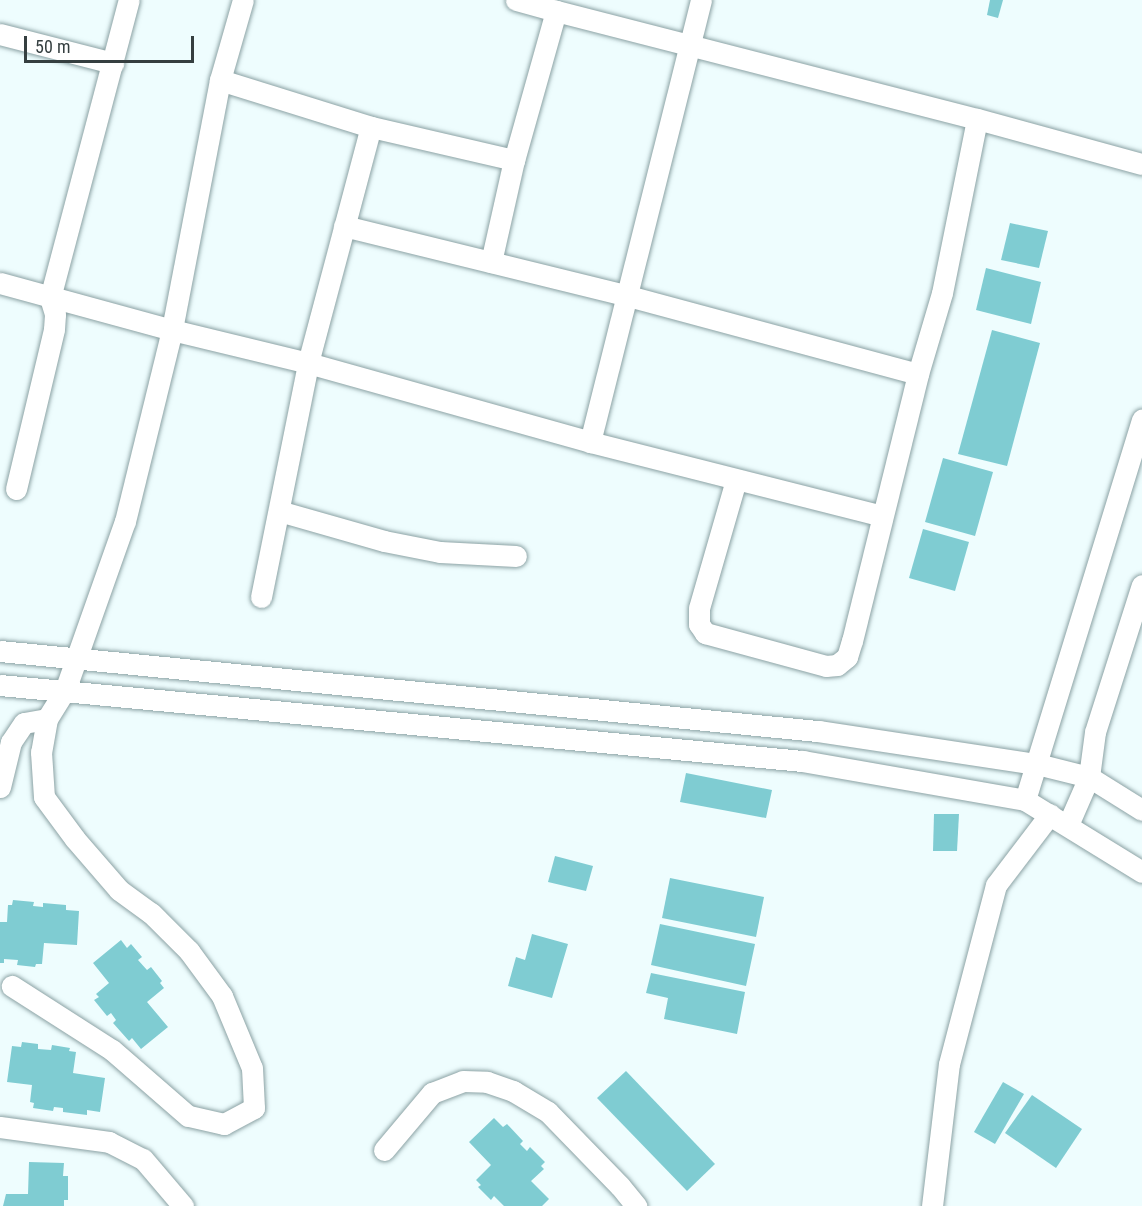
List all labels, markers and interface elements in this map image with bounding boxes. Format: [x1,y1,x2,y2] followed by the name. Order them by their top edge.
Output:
[27,24,196,62] scale bar
[35,36,70,57] text: 50 m

